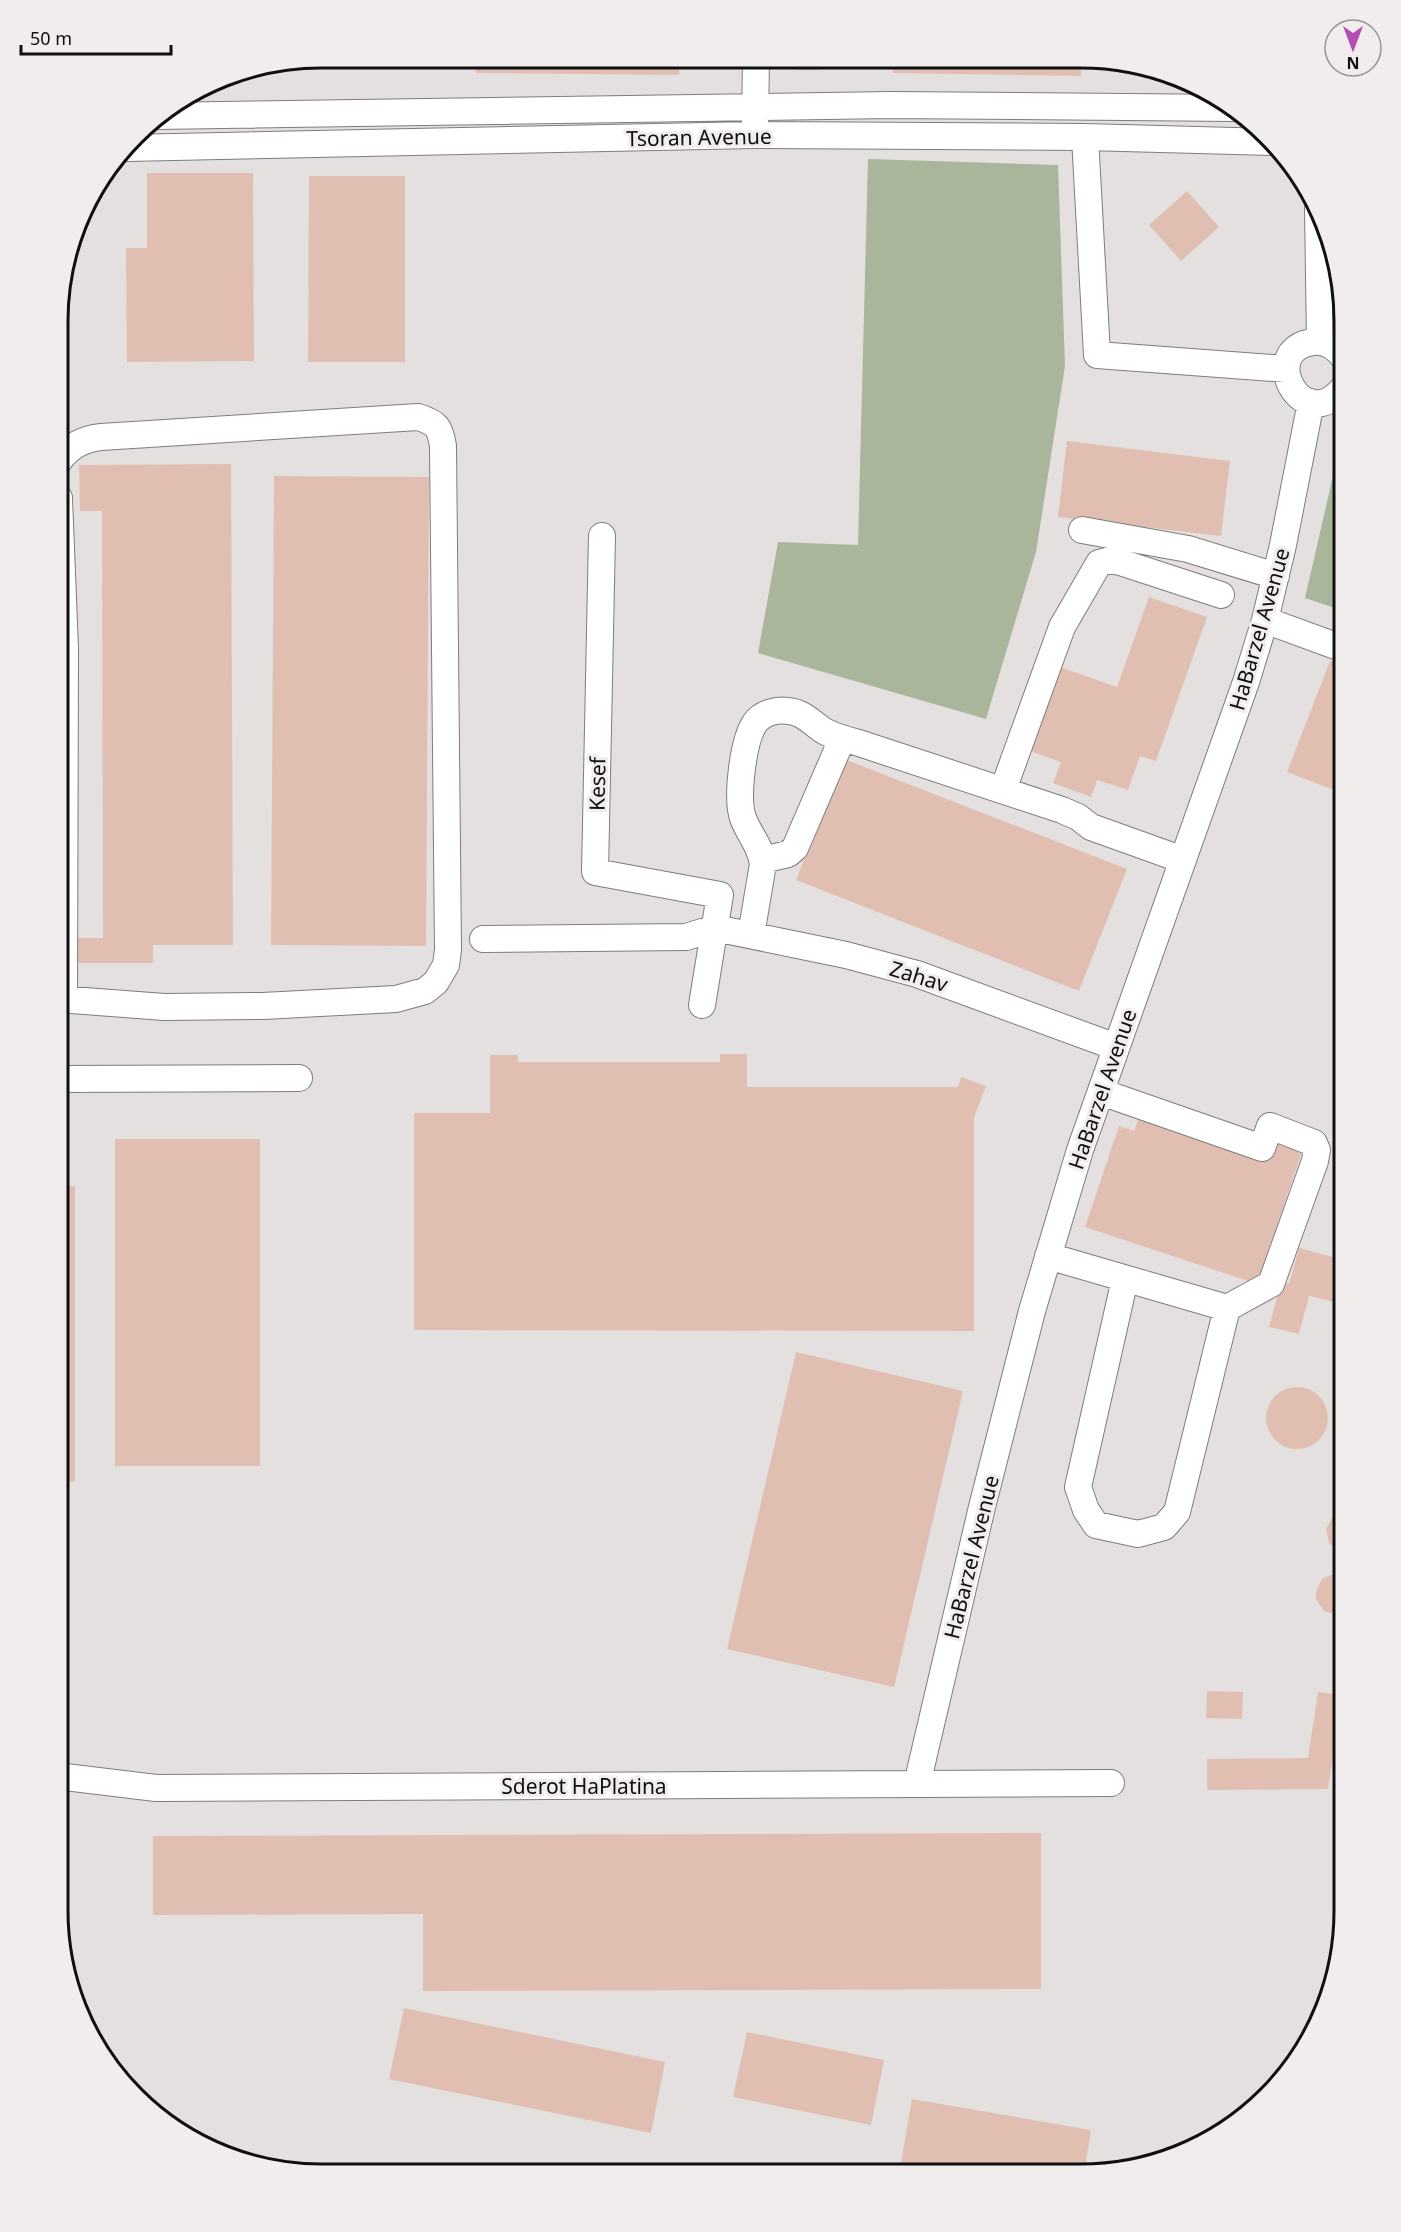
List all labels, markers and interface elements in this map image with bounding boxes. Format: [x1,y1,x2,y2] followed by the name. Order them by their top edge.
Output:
[21,18,171,56] scale bar
[1323,18,1383,78] north arrow
[30,26,72,50] text: 50 m
[1346,52,1360,74] text: N
[626,122,772,152] street label: Tsoran Avenue
[1222,545,1296,713] street label: HaBarzel Avenue
[583,755,611,811] street label: Kesef
[887,954,952,998] street label: Zahav
[1061,1005,1143,1173] street label: HaBarzel Avenue
[937,1472,1005,1642] street label: HaBarzel Avenue
[501,1772,667,1800] street label: Sderot HaPlatina

